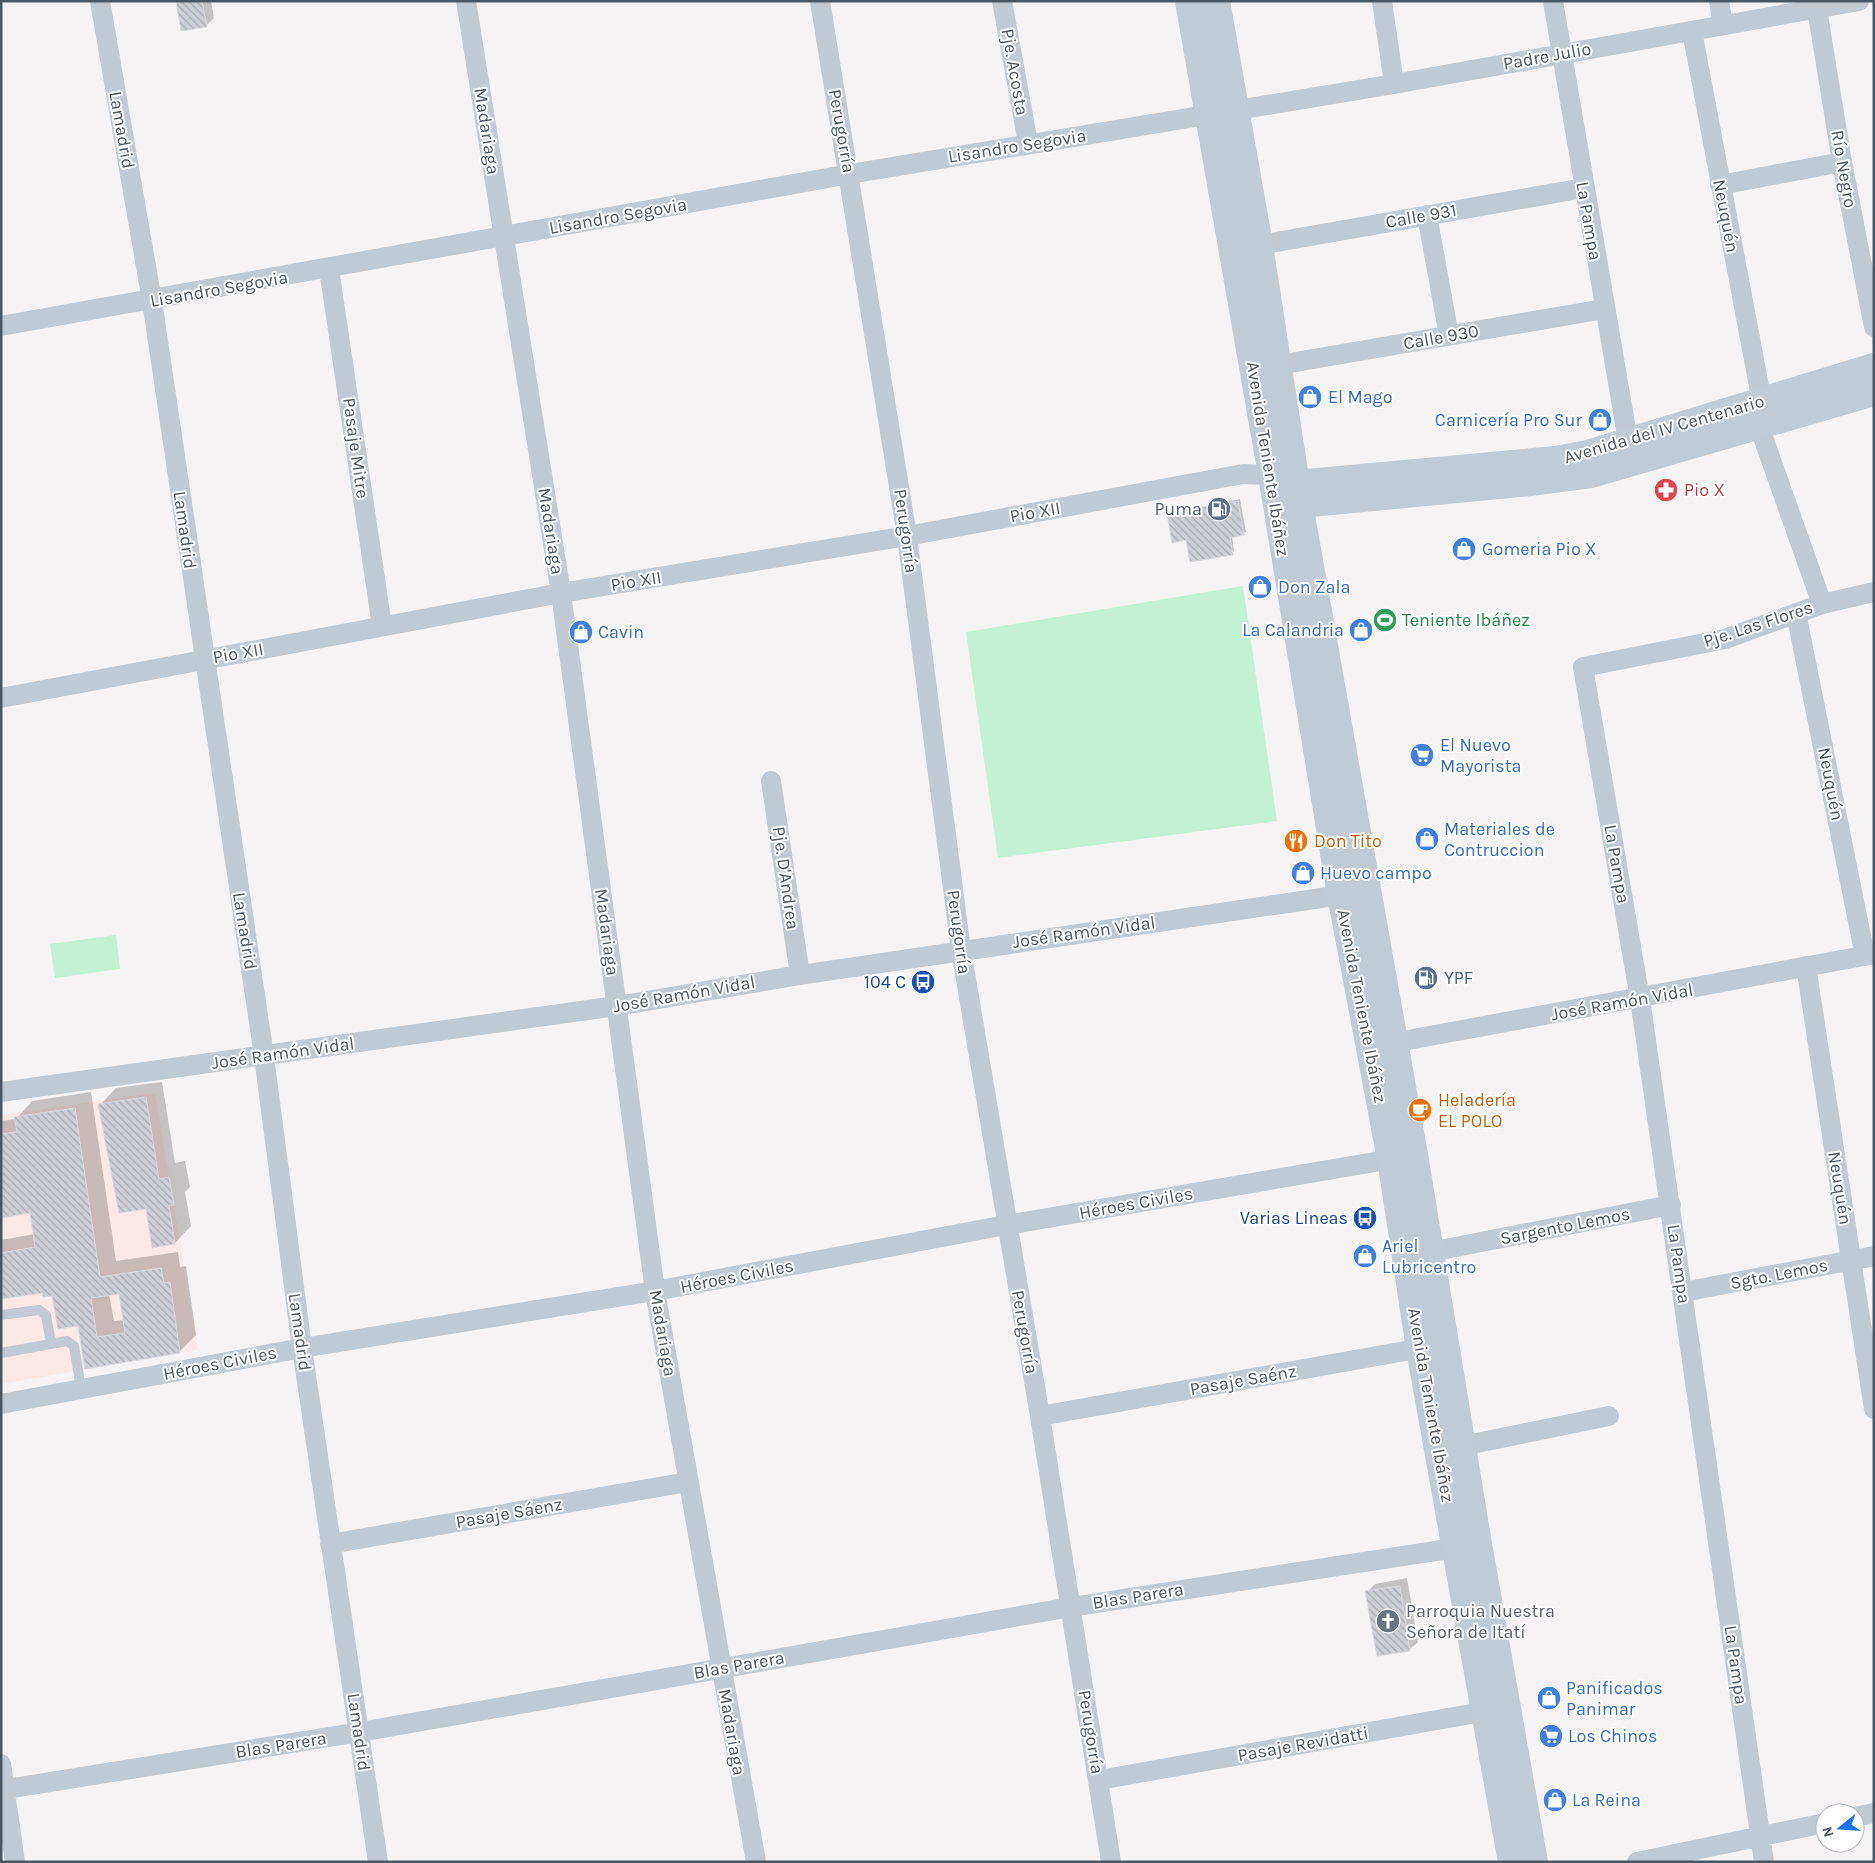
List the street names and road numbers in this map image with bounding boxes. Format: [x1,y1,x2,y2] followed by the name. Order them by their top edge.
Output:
[997,27,1033,117] street label: Pje. Acosta
[1501,37,1593,75] street label: Padre Julio
[469,86,505,176] street label: Madariaga
[824,87,860,175] street label: Perugorría
[104,90,140,170] street label: Lamadrid
[946,124,1088,168] street label: Lisandro Segovia
[1826,128,1862,210] street label: Río Negro
[1708,178,1744,254] street label: Neuquén
[1571,180,1607,262] street label: La Pampa
[547,193,689,239] street label: Lisandro Segovia
[1384,199,1458,233] street label: Calle 931
[148,266,290,312] street label: Lisandro Segovia
[1402,320,1480,354] street label: Calle 930
[1242,360,1294,558] street label: Avenida Teniente Ibáñez
[1561,390,1767,468] street label: Avenida del IV Centenario
[338,396,374,500] street label: Pasaje Mitre
[533,486,569,576] street label: Madariaga
[889,487,923,575] street label: Perugorría
[169,490,201,570] street label: Lamadrid
[1008,497,1062,527] street label: Pio XII
[609,566,663,596] street label: Pio XII
[1700,596,1816,652] street label: Pje. Las Flores
[211,638,265,668] street label: Pio XII
[1813,746,1849,822] street label: Neuquén
[1599,823,1635,905] street label: La Pampa
[768,825,804,931] street label: Pje. D'Andrea
[590,887,624,977] street label: Madariaga
[942,888,976,976] street label: Perugorría
[228,891,262,971] street label: Lamadrid
[1332,907,1392,1105] street label: Avenida Teniente Ibáñez
[1011,911,1157,953] street label: José Ramón Vidal
[611,971,757,1017] street label: José Ramón Vidal
[1549,979,1695,1025] street label: José Ramón Vidal
[210,1032,356,1074] street label: José Ramón Vidal
[1823,1150,1857,1226] street label: Neuquén
[1077,1182,1195,1224] street label: Héroes Civiles
[1498,1203,1632,1249] street label: Sargento Lemos
[1663,1223,1695,1305] street label: La Pampa
[678,1254,796,1298] street label: Héroes Civiles
[1728,1254,1830,1294] street label: Sgto. Lemos
[645,1288,681,1378] street label: Madariaga
[1007,1288,1043,1376] street label: Perugorría
[284,1292,316,1372] street label: Lamadrid
[1403,1306,1459,1504] street label: Avenida Teniente Ibáñez
[161,1341,279,1385] street label: Héroes Civiles
[1188,1360,1298,1400] street label: Pasaje Saénz
[454,1493,564,1533] street label: Pasaje Sáenz
[1091,1578,1185,1614] street label: Blas Parera
[1720,1624,1752,1706] street label: La Pampa
[692,1646,786,1684] street label: Blas Parera
[714,1687,750,1777] street label: Madariaga
[1073,1688,1109,1776] street label: Perugorría
[343,1692,375,1772] street label: Lamadrid
[1236,1722,1370,1766] street label: Pasaje Revidatti
[234,1727,328,1763] street label: Blas Parera

